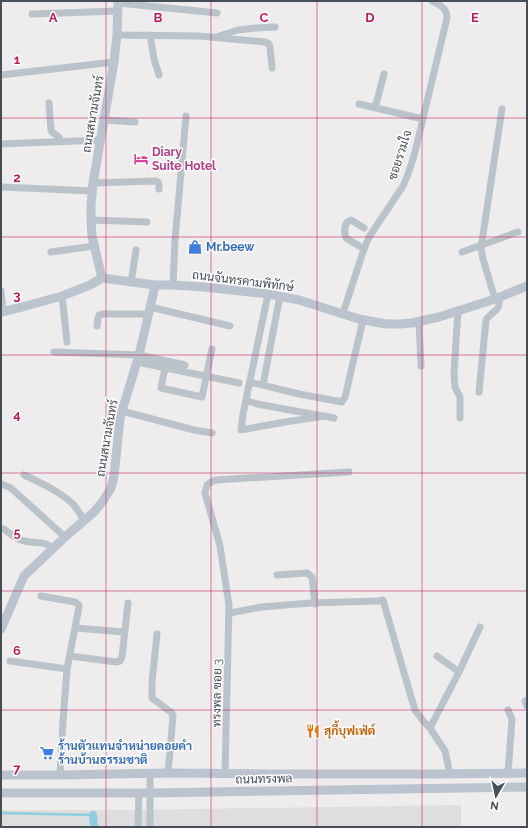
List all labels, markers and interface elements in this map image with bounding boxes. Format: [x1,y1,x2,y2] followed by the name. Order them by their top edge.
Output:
[49,10,58,25] text: A
[154,10,163,25] text: B
[260,10,269,25] text: C
[365,10,375,25] text: D
[471,10,479,25] text: E
[14,52,21,67] text: 1
[78,74,107,154] street label: ถนนสนามจันทร์
[384,128,415,182] street label: ซอยรวมใจ
[152,145,216,173] place label: Diary Suite Hotel
[133,151,149,167] hotel icon: Diary Suite Hotel
[13,170,21,185] text: 2
[187,239,203,255] shop icon: Mr.beew
[206,240,255,254] place label: Mr.beew
[191,267,296,294] street label: ถนนจันทรคามพิทักษ์
[13,288,21,303] text: 3
[92,398,121,478] street label: ถนนสนามจันทร์
[13,407,21,422] text: 4
[13,525,21,540] text: 5
[13,643,21,658] text: 6
[209,659,225,727] street label: ทรงพล ซอย 3
[324,720,376,739] place label: สุกี้บุฟเฟ่ต์
[305,723,321,739] restaurant icon: สุกี้บุฟเฟ่ต์
[58,738,192,767] place label: ร้านตัวแทนจำหน่ายดอยคำ ร้านบ้านธรรมชาติ
[39,745,55,761] supermarket icon: ร้านตัวแทนจำหน่ายดอยคำ ร้านบ้านธรรมชาติ
[13,761,21,776] text: 7
[235,772,293,786] street label: ถนนทรงพล
[476,776,516,816] north arrow
[489,798,500,812] text: N

